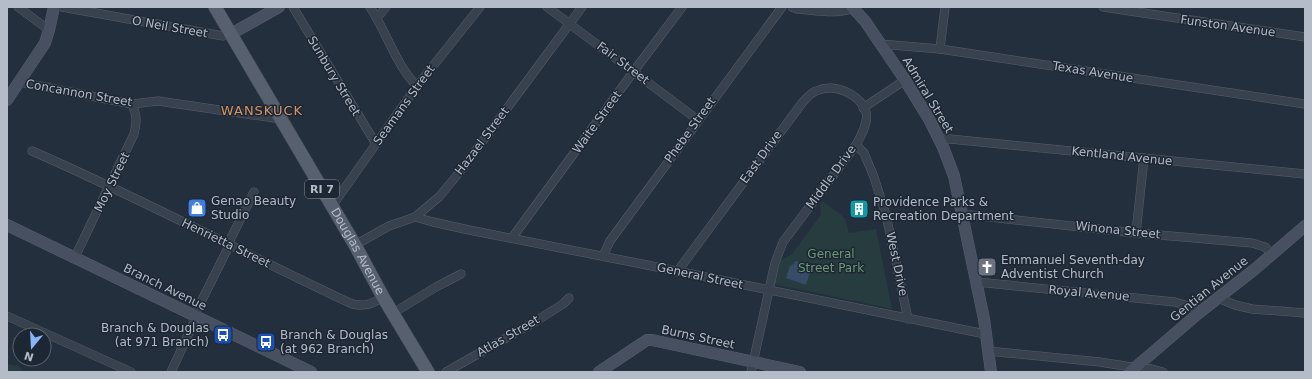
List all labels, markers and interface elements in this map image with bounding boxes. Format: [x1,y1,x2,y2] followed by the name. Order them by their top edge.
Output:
[1180,12,1276,40] street label: Funston Avenue
[131,13,209,41] street label: O Neil Street
[305,34,363,119] street label: Sunbury Street
[594,39,652,87] street label: Fair Street
[900,54,956,136] street label: Admiral Street
[1051,59,1134,85] street label: Texas Avenue
[370,62,438,148] street label: Seamans Street
[25,77,134,109] street label: Concannon Street
[570,88,625,156] street label: Waite Street
[662,94,719,165] street label: Phebe Street
[221,103,303,118] district label: WANSKUCK
[452,104,512,178] street label: Hazael Street
[737,128,785,186] street label: East Drive
[803,142,859,212] street label: Middle Drive
[1071,144,1173,168] street label: Kentland Avenue
[91,149,133,214] street label: Moy Street
[305,180,339,198] road number: RI 7
[211,194,296,222] place label: Genao Beauty Studio
[873,195,1014,223] place label: Providence Parks & Recreation Department
[186,197,208,219] shop icon: Genao Beauty Studio
[848,198,870,220] building icon: Providence Parks & Recreation Department
[328,205,387,297] street label: Douglas Avenue
[179,216,273,271] street label: Henrietta Street
[1075,219,1161,241] street label: Winona Street
[883,231,911,297] street label: West Drive
[798,247,864,275] park label: General Street Park
[1001,253,1145,281] place label: Emmanuel Seventh-day Adventist Church
[1167,253,1251,325] street label: Gentian Avenue
[976,256,998,278] church icon: Emmanuel Seventh-day Adventist Church
[656,260,745,292] street label: General Street
[121,261,209,313] street label: Branch Avenue
[1048,282,1130,304] street label: Royal Avenue
[474,312,542,360] street label: Atlas Street
[101,321,209,349] place label: Branch & Douglas (at 971 Branch)
[660,322,736,352] street label: Burns Street
[212,324,234,346] bus stop icon: Branch & Douglas (at 971 Branch)
[12,327,52,367] north arrow
[280,328,388,356] place label: Branch & Douglas (at 962 Branch)
[255,331,277,353] bus stop icon: Branch & Douglas (at 962 Branch)
[23,348,35,364] text: N

